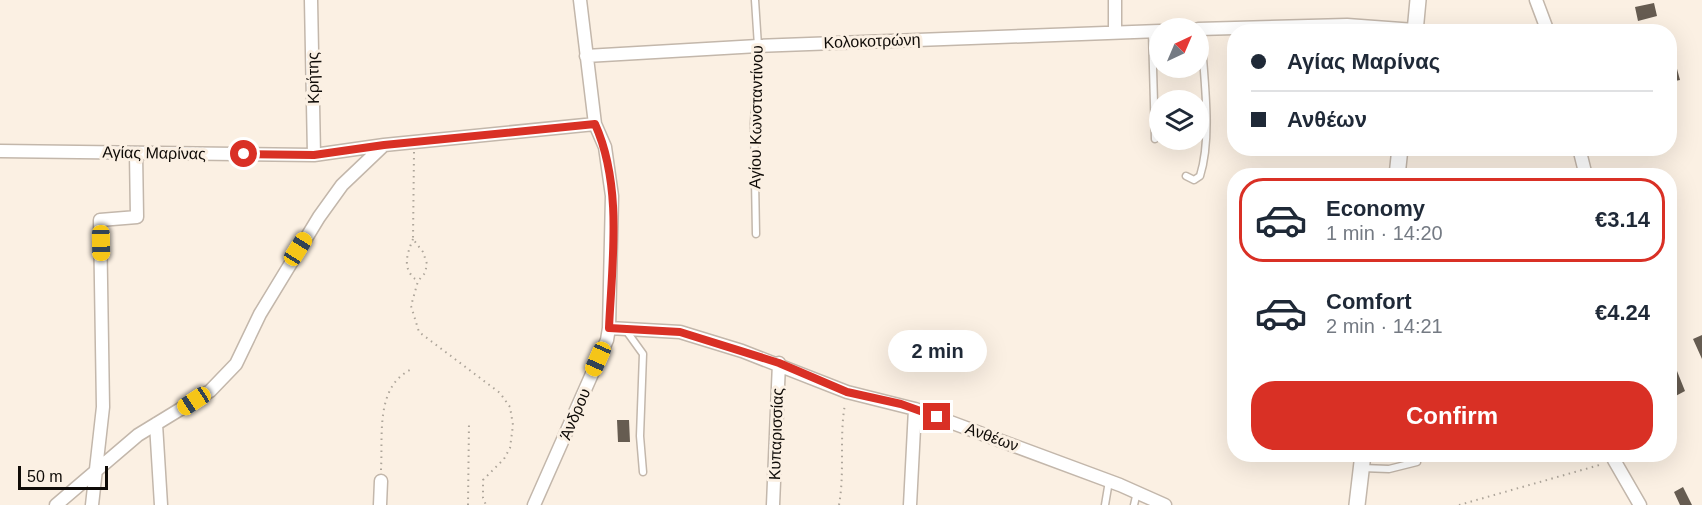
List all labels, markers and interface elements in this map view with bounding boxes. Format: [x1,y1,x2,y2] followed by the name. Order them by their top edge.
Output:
[1149,18,1209,78] north arrow
[1149,18,1209,150] map controls
[823,31,921,51] street label: Κολοκοτρώνη
[746,45,766,189] street label: Αγίου Κωνσταντίνου
[1287,49,1440,74] text: Αγίας Μαρίνας
[304,52,322,104] street label: Κρήτης
[1149,90,1209,150] button: layers
[1287,107,1367,132] text: Ανθέων
[230,140,257,167] route start
[102,144,206,162] street label: Αγίας Μαρίνας
[1254,193,1308,247] icon: car
[1326,196,1425,221] text: Economy
[1595,207,1650,232] text: €3.14
[1326,222,1443,244] text: 1 min · 14:20
[92,225,110,261] car
[281,229,315,269] car
[1254,286,1308,340] icon: car
[1326,289,1412,314] text: Comfort
[1595,300,1650,325] text: €4.24
[1326,315,1443,337] text: 2 min · 14:21
[888,330,986,372] callout: 2 min
[582,339,614,379] car
[911,340,964,362] text: 2 min
[1251,381,1653,450] button: Confirm
[174,384,214,418] car
[557,386,593,442] street label: Άνδρου
[766,387,786,480] street label: Κυπαρισσίας
[923,403,950,430] route end
[963,420,1021,454] street label: Ανθέων
[18,463,108,490] scale bar
[27,468,63,485] text: 50 m

